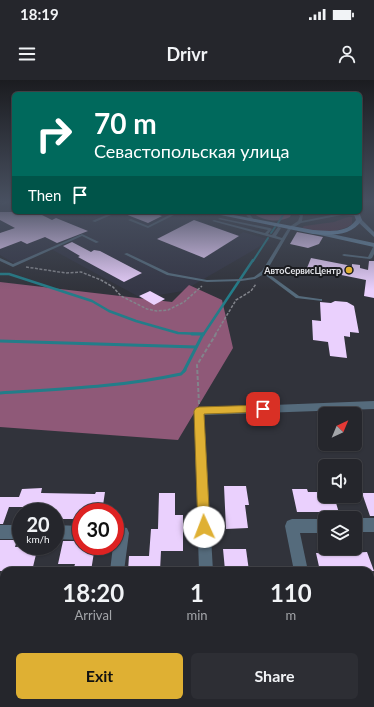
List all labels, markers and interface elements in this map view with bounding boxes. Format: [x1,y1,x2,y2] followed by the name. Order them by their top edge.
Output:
[20,5,59,23] text: 18:19
[16,43,38,65] icon: menu
[166,43,208,65] text: Drivr
[336,43,358,65] icon: person
[94,106,157,140] text: 70 m
[28,108,80,160] icon: right
[94,140,290,162] text: Севастопольская улица
[69,184,91,206] icon: arrive
[28,186,61,204] text: Then
[263,265,341,276] place label: АвтоСервисЦентр
[344,265,354,275] marker: АвтоСервисЦентр
[246,392,280,426] pin
[252,398,274,420] icon: arrive
[318,407,362,451] north arrow
[318,407,362,555] map controls
[318,459,362,503] button: sound
[72,503,124,555] speed limit sign: 30
[183,506,225,548] position arrow
[318,511,362,555] button: layers
[26,512,50,536] text: 20
[26,533,50,545] text: km/h
[62,578,124,607] text: 18:20
[190,578,204,607] text: 1
[270,578,312,607] text: 110
[75,607,112,623] text: Arrival
[187,607,208,623] text: min
[285,607,296,623] text: m
[16,653,183,699] button: Exit
[191,653,358,699] button: Share

